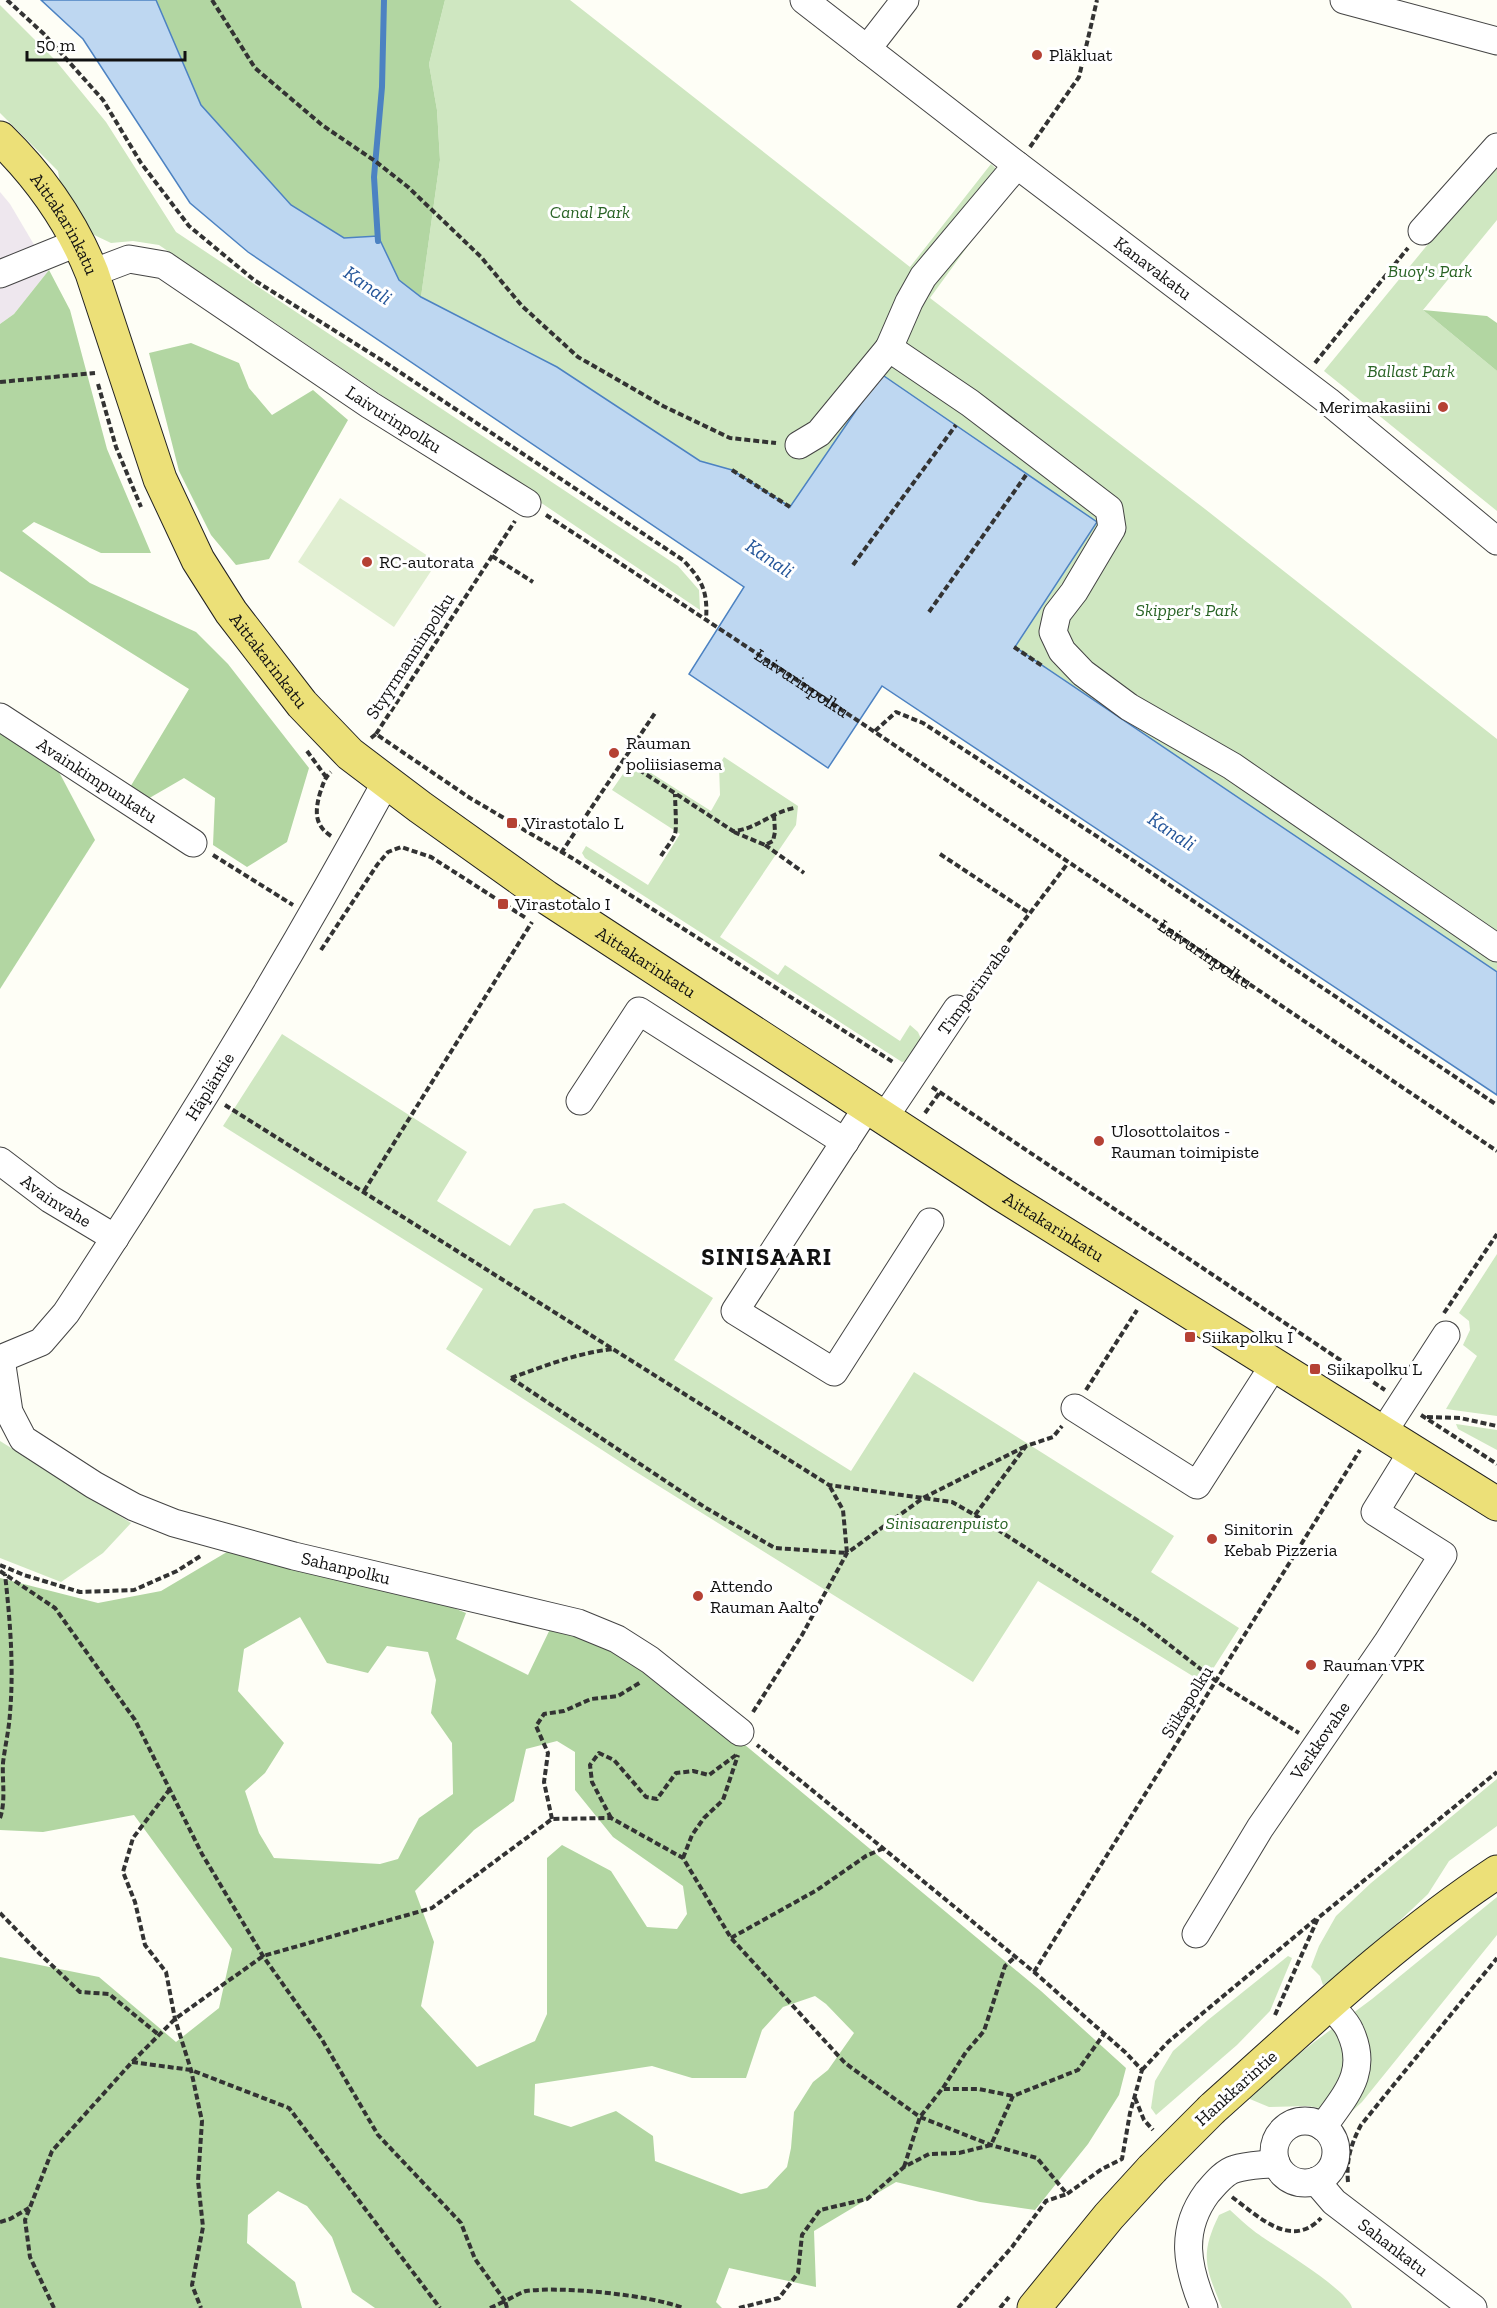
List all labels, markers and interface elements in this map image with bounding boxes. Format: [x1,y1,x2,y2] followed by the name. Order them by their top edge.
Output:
[27,24,184,62] scale bar
[36,34,76,56] text: 50 m
[1049,44,1113,66] place label: Pläkluat
[1030,48,1044,62] marker: Pläkluat
[25,169,103,278] street label: Aittakarinkatu
[550,201,630,223] park label: Canal Park
[1110,232,1196,305] street label: Kanavakatu
[339,260,397,310] water label: Kanali
[1388,260,1472,282] park label: Buoy's Park
[1367,360,1455,382] park label: Ballast Park
[342,381,446,458] street label: Laivurinpolku
[1319,396,1431,418] place label: Merimakasiini
[1436,400,1450,414] marker: Merimakasiini
[741,533,799,583] water label: Kanali
[379,551,475,573] place label: RC-autorata
[360,555,374,569] marker: RC-autorata
[361,589,459,723] street label: Styyrmanninpolku
[1136,599,1238,621] park label: Skipper's Park
[225,609,312,713] street label: Aittakarinkatu
[750,644,853,723] street label: Laivurinpolku
[626,732,722,775] place label: Rauman poliisiasema
[33,733,161,828] street label: Avainkimpunkatu
[607,746,621,760] marker: Rauman poliisiasema
[1143,806,1201,856] water label: Kanali
[523,812,624,834] place label: Virastotalo L
[505,816,519,830] marker: Virastotalo L
[514,893,611,915] place label: Virastotalo I
[496,897,510,911] marker: Virastotalo I
[1154,914,1256,994] street label: Laivurinpolku
[592,922,700,1003] street label: Aittakarinkatu
[933,938,1015,1040] street label: Timperinvahe
[181,1048,239,1125] street label: Häpläntie
[1111,1120,1259,1163] place label: Ulosottolaitos - Rauman toimipiste
[1092,1134,1106,1148] marker: Ulosottolaitos - Rauman toimipiste
[16,1170,95,1232] street label: Avainvahe
[999,1187,1108,1267] street label: Aittakarinkatu
[701,1242,833,1271] district label: SINISAARI
[1202,1326,1293,1348] place label: Siikapolku I
[1183,1330,1197,1344] marker: Siikapolku I
[1327,1358,1422,1380] place label: Siikapolku L
[1308,1362,1322,1376] marker: Siikapolku L
[886,1512,1008,1534] park label: Sinisaarenpuisto
[1224,1518,1338,1561] place label: Sinitorin Kebab Pizzeria
[1205,1532,1219,1546] marker: Sinitorin Kebab Pizzeria
[299,1547,393,1589] street label: Sahanpolku
[710,1575,819,1618] place label: Attendo Rauman Aalto
[691,1589,705,1603] marker: Attendo Rauman Aalto
[1323,1654,1425,1676] place label: Rauman VPK
[1304,1658,1318,1672] marker: Rauman VPK
[1156,1662,1218,1742] street label: Siikapolku
[1285,1697,1355,1785] street label: Verkkovahe
[1190,2045,1282,2131] street label: Hankkarintie
[1354,2213,1433,2281] street label: Sahankatu

